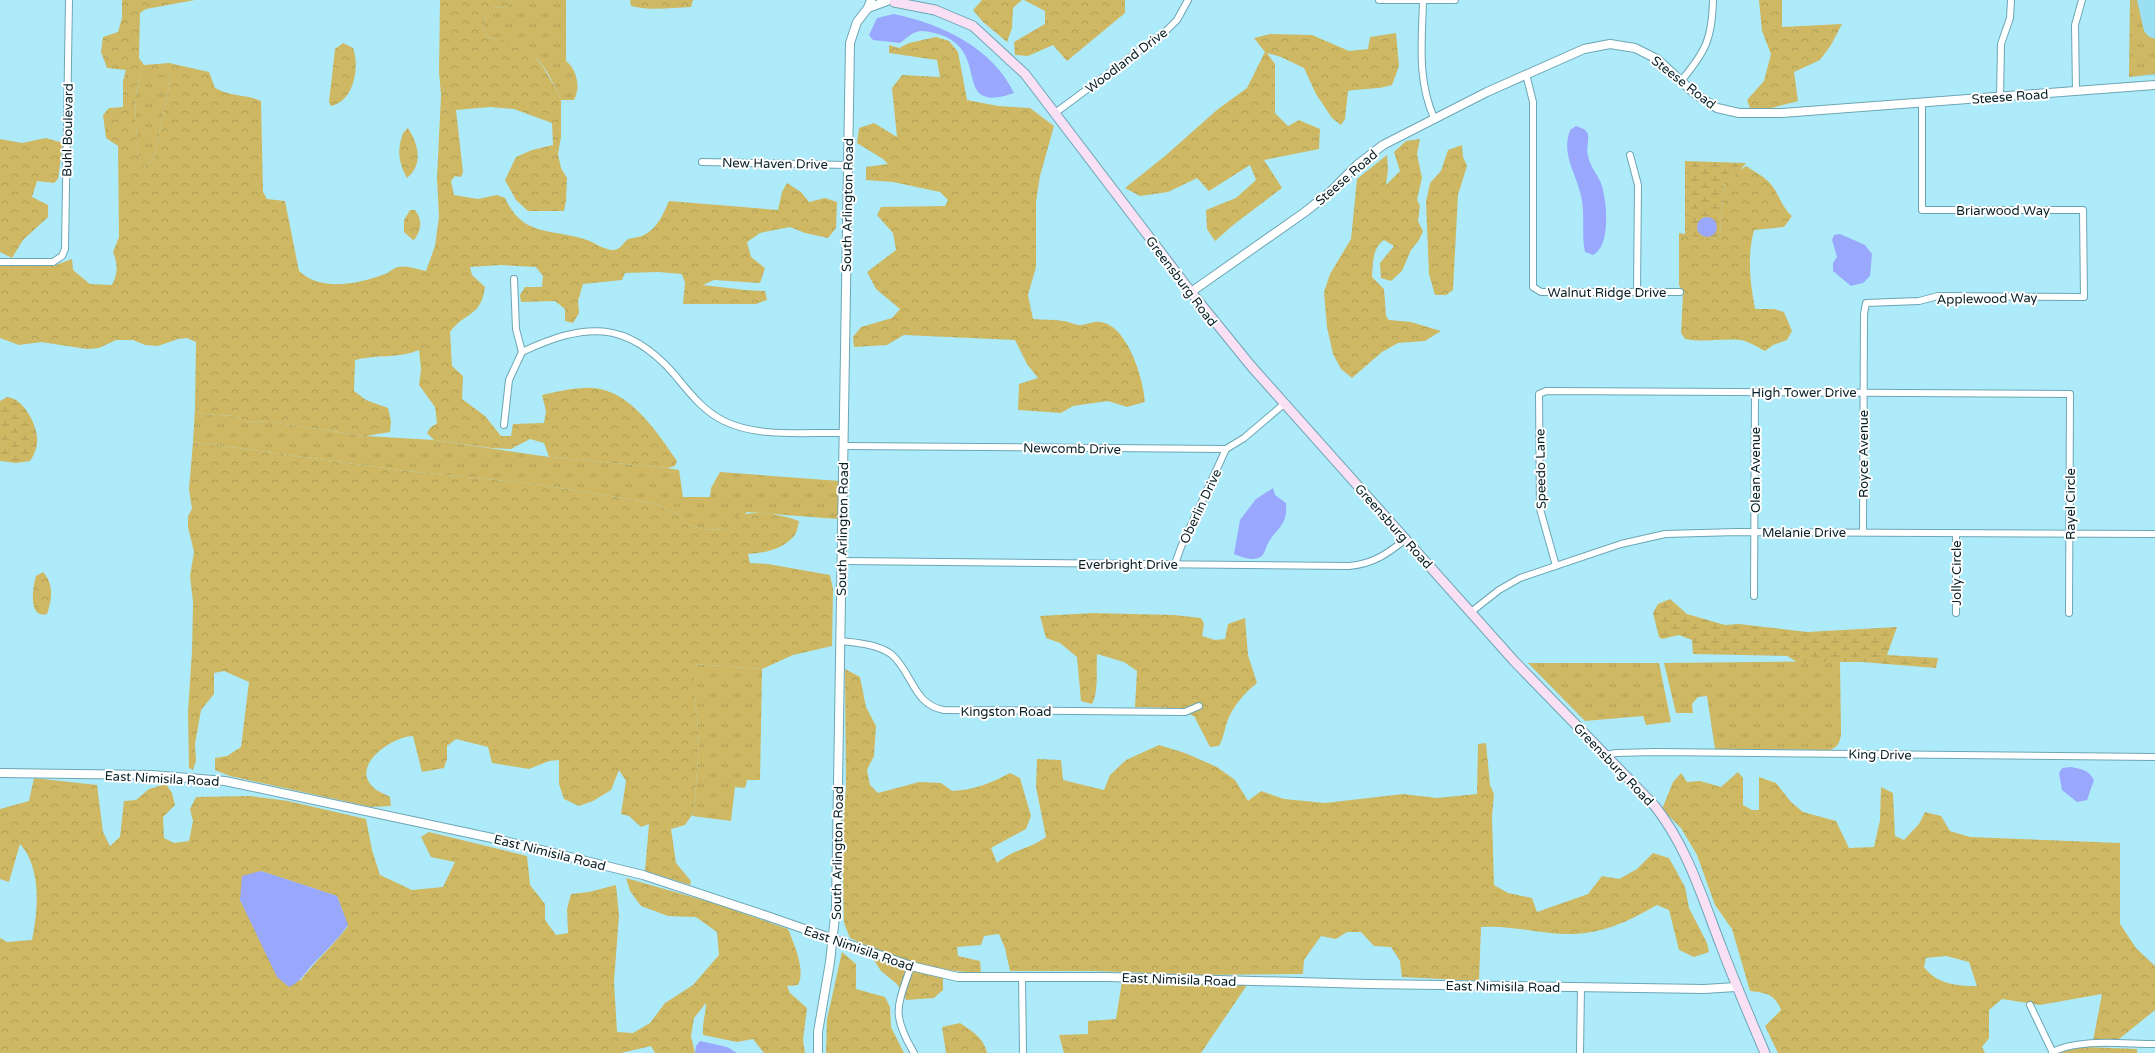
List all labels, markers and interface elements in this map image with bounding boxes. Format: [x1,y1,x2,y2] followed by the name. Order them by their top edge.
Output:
[1082,25,1171,97] street label: Woodland Drive
[1648,53,1719,113] street label: Steese Road
[59,83,77,177] street label: Buhl Boulevard
[1971,86,2049,108] street label: Steese Road
[839,138,857,272] street label: South Arlington Road
[1312,146,1381,209] street label: Steese Road
[722,155,828,173] street label: New Haven Drive
[1956,203,2050,219] street label: Briarwood Way
[1142,233,1220,330] street label: Greensburg Road
[1548,285,1666,301] street label: Walnut Ridge Drive
[1936,290,2038,308] street label: Applewood Way
[1751,385,1857,401] street label: High Tower Drive
[1856,410,1872,498] street label: Royce Avenue
[1748,427,1764,513] street label: Olean Avenue
[1532,429,1550,509] street label: Speedo Lane
[1023,440,1121,458] street label: Newcomb Drive
[834,462,852,596] street label: South Arlington Road
[1177,466,1225,546] street label: Oberlin Drive
[2063,468,2079,540] street label: Rayel Circle
[1351,481,1436,572] street label: Greensburg Road
[1762,525,1846,541] street label: Melanie Drive
[1949,540,1965,606] street label: Jolly Circle
[1078,557,1178,573] street label: Everbright Drive
[960,704,1052,720] street label: Kingston Road
[1570,720,1657,809] street label: Greensburg Road
[1848,746,1912,764] street label: King Drive
[104,768,220,790] street label: East Nimisila Road
[829,786,847,920] street label: South Arlington Road
[492,831,607,875] street label: East Nimisila Road
[802,923,916,975] street label: East Nimisila Road
[1121,970,1237,990] street label: East Nimisila Road
[1445,978,1561,996] street label: East Nimisila Road

